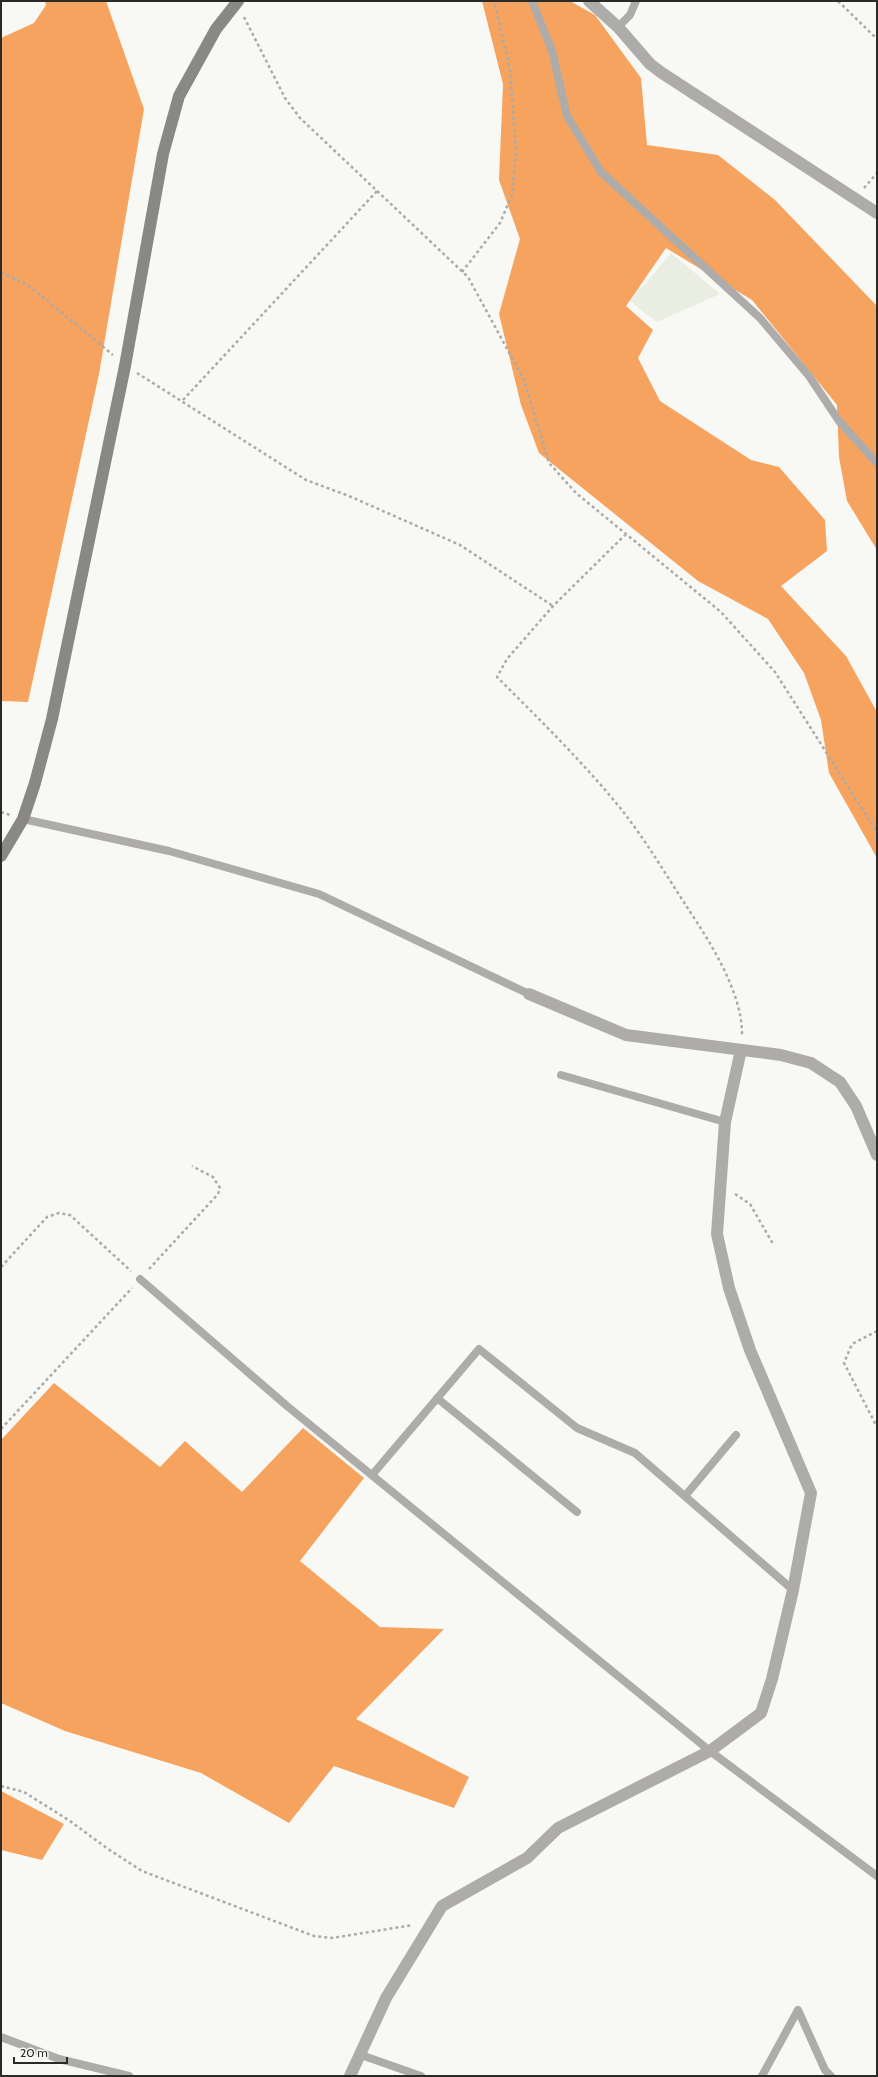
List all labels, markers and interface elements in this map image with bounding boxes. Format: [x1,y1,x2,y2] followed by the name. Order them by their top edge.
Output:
[14,2039,67,2065] scale bar
[20,2045,48,2060] text: 20 m

